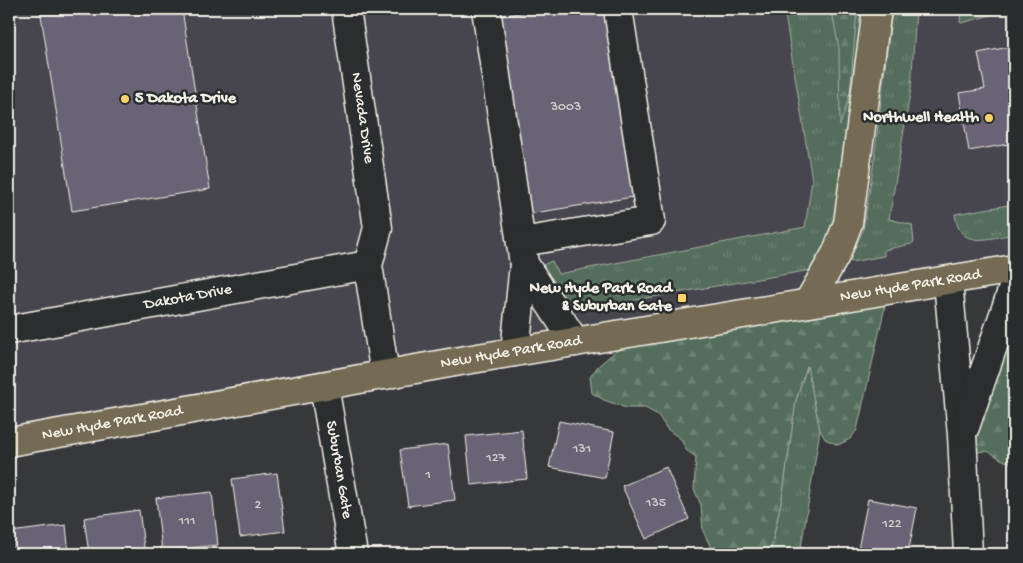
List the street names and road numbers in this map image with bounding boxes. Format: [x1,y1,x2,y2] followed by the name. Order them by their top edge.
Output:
[346,71,378,165] street label: Nevada Drive
[839,265,984,307] street label: New Hyde Park Road
[142,280,234,315] street label: Dakota Drive
[439,331,585,374] street label: New Hyde Park Road
[40,401,186,445] street label: New Hyde Park Road
[321,419,356,521] street label: Suburban Gate

